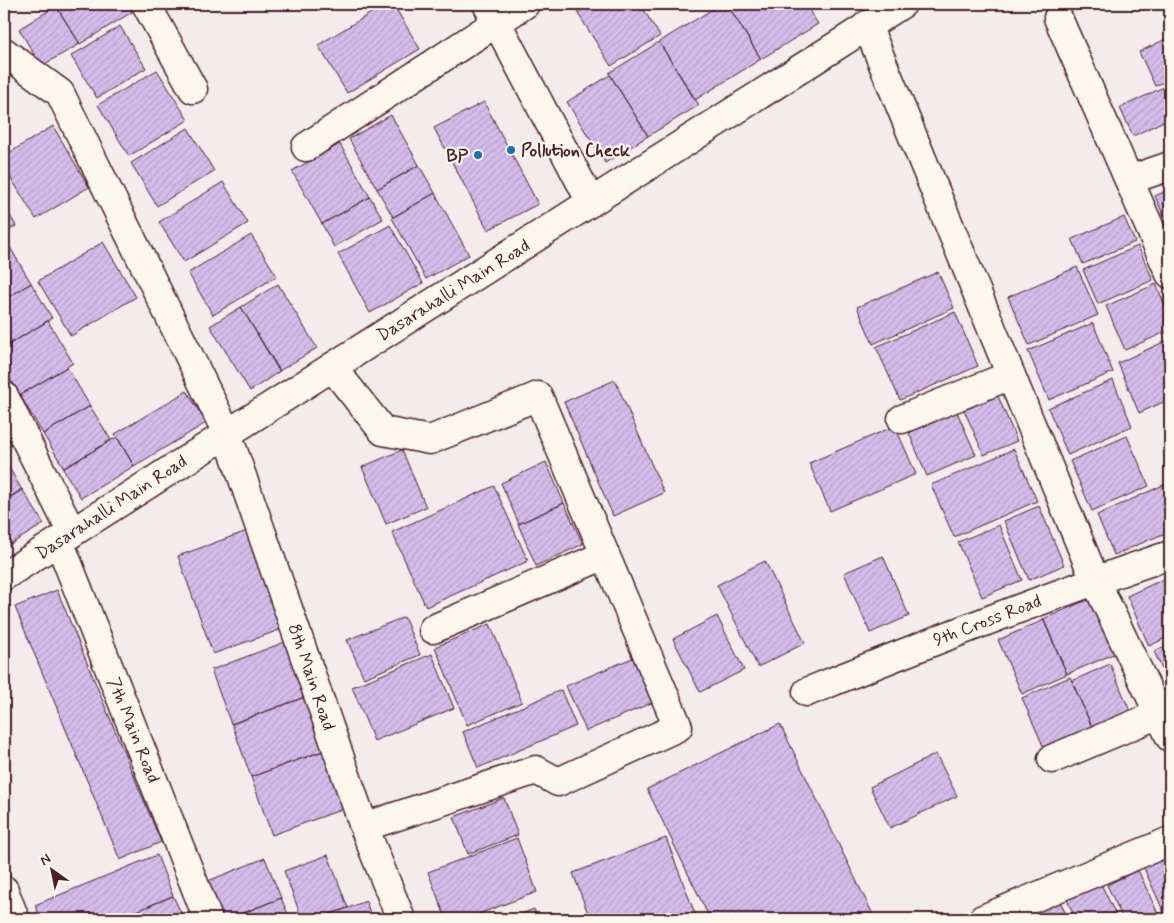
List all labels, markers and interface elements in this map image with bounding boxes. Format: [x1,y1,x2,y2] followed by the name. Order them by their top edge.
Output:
[521,139,631,163] place label: Pollution Check
[446,144,469,168] place label: BP
[505,144,517,156] marker: Pollution Check
[472,149,484,161] marker: BP
[372,234,535,348] street label: Dasarahalli Main Road
[31,450,192,566] street label: Dasarahalli Main Road
[930,589,1045,653] street label: 9th Cross Road
[282,621,341,734] street label: 8th Main Road
[101,674,165,787] street label: 7th Main Road
[28,846,78,896] north arrow
[37,850,54,870] text: N

